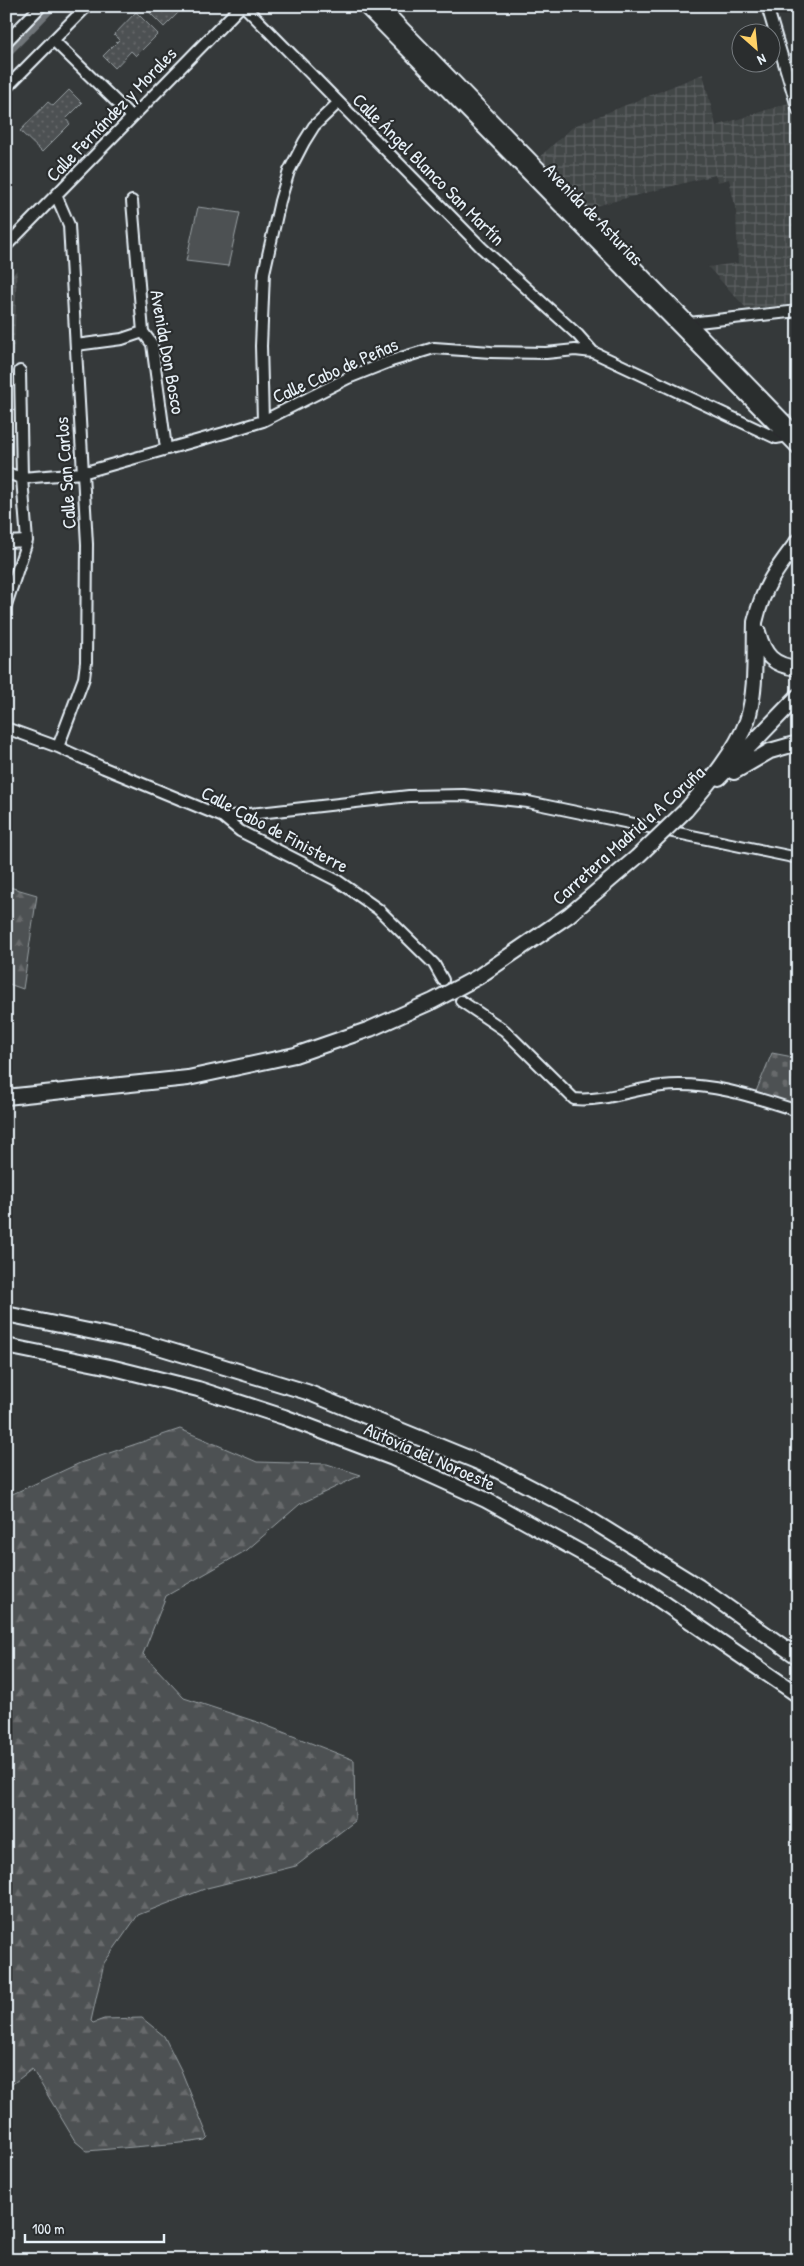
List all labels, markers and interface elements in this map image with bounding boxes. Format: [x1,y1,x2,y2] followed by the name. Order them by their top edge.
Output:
[732,22,782,72] north arrow
[40,41,182,187] street label: Calle Fernández y Morales
[754,50,770,70] text: N
[347,87,511,251] street label: Calle Ángel Blanco San Martín
[538,157,650,271] street label: Avenida de Asturias
[144,288,192,417] street label: Avenida Don Bosco
[268,331,402,409] street label: Calle Cabo de Peñas
[48,416,82,530] street label: Calle San Carlos
[546,759,710,911] street label: Carretera Madrid a A Coruña
[197,779,353,879] street label: Calle Cabo de Finisterre
[360,1415,500,1497] street label: Autovía del Noroeste
[25,2211,164,2243] scale bar
[32,2218,65,2239] text: 100 m

